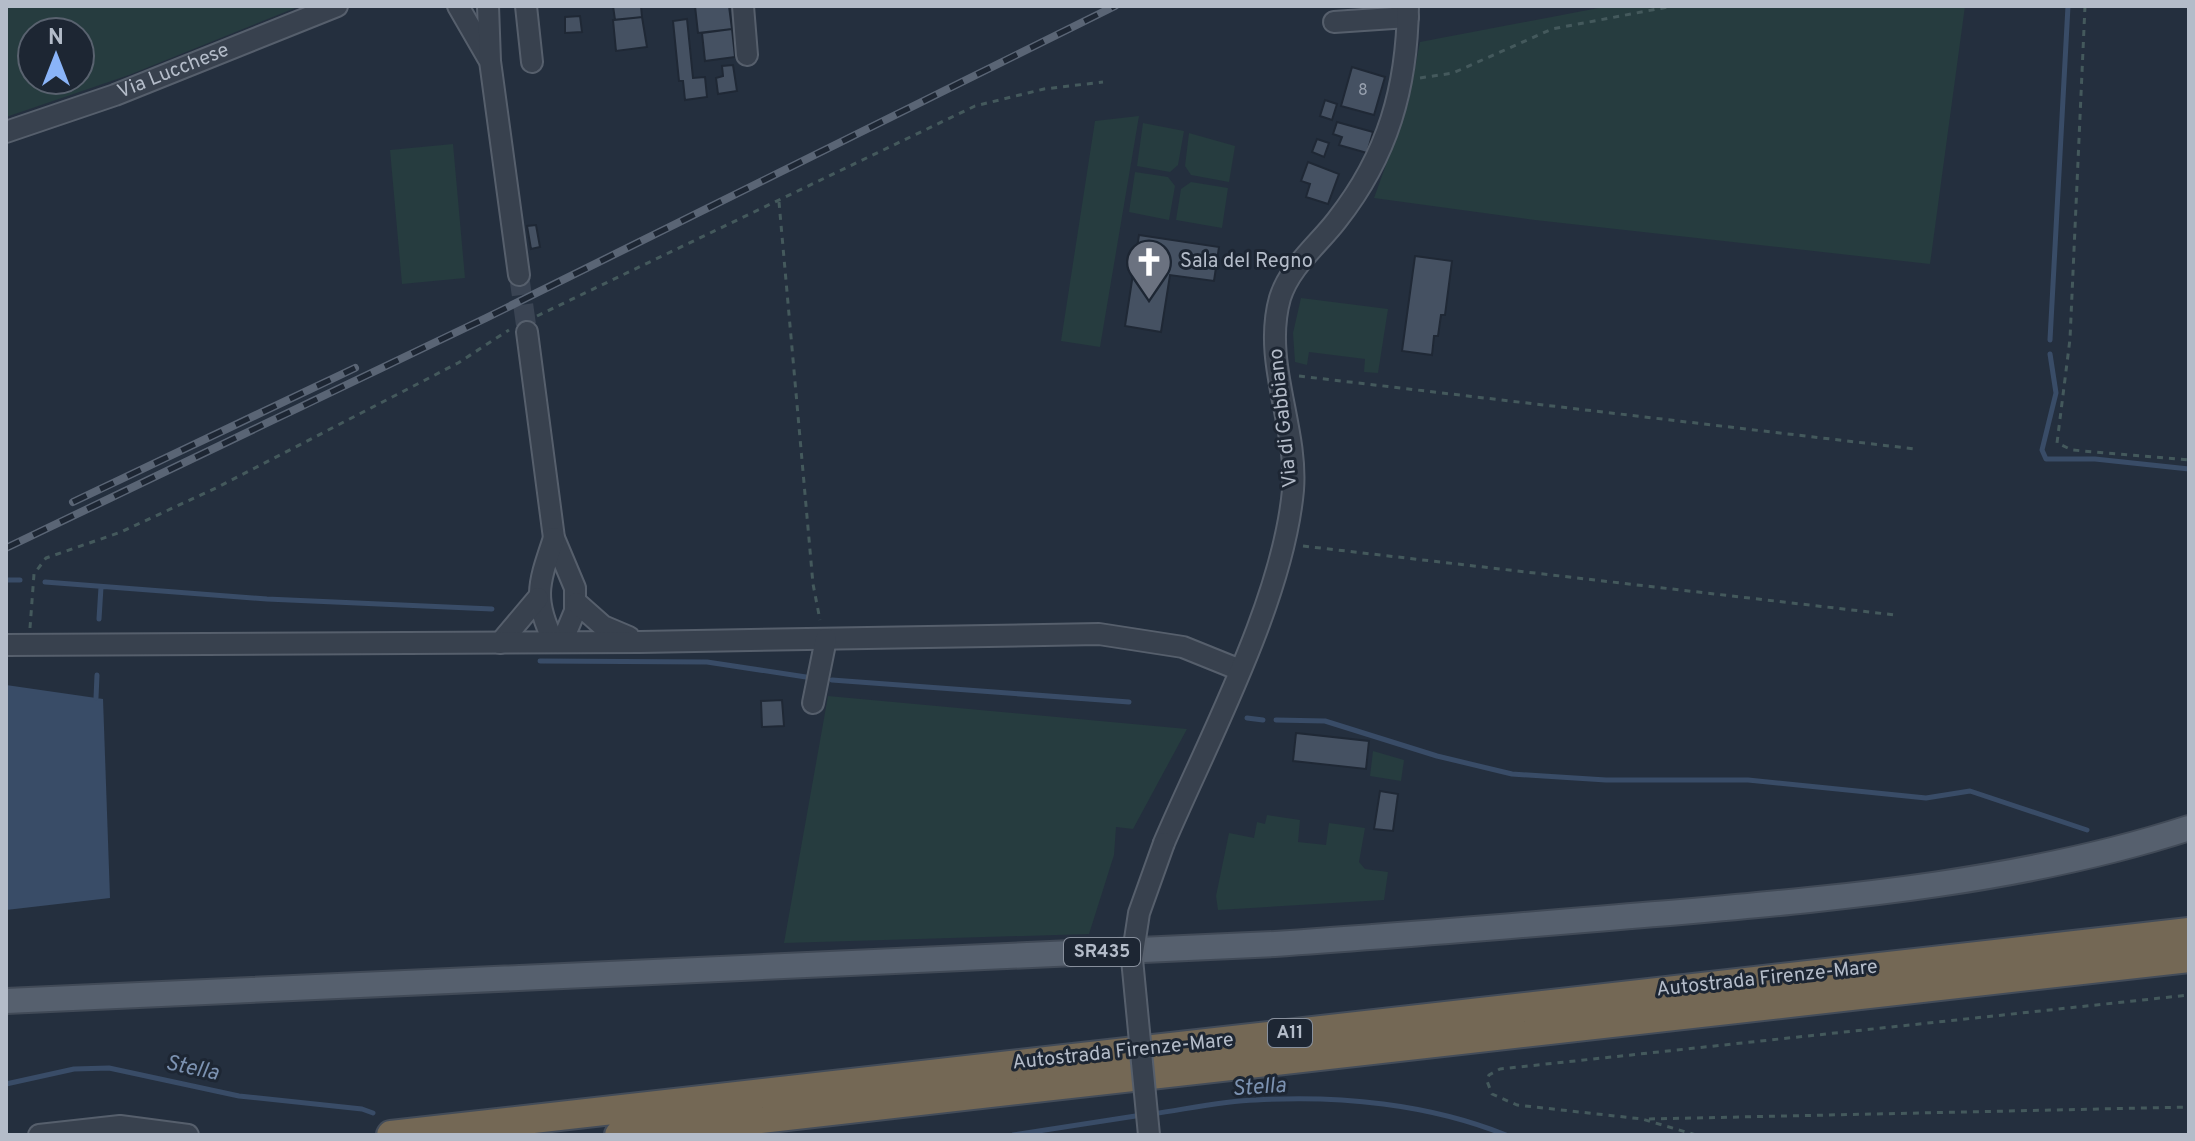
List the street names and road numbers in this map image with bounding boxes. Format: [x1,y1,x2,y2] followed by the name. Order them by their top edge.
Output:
[114,38,233,106] street label: Via Lucchese
[1264,347,1304,489] street label: Via di Gabbiano
[1064,938,1140,966] road number: SR435
[1655,954,1879,1004] street label: Autostrada Firenze-Mare
[1268,1019,1312,1047] road number: A11
[1011,1027,1235,1077] street label: Autostrada Firenze-Mare

